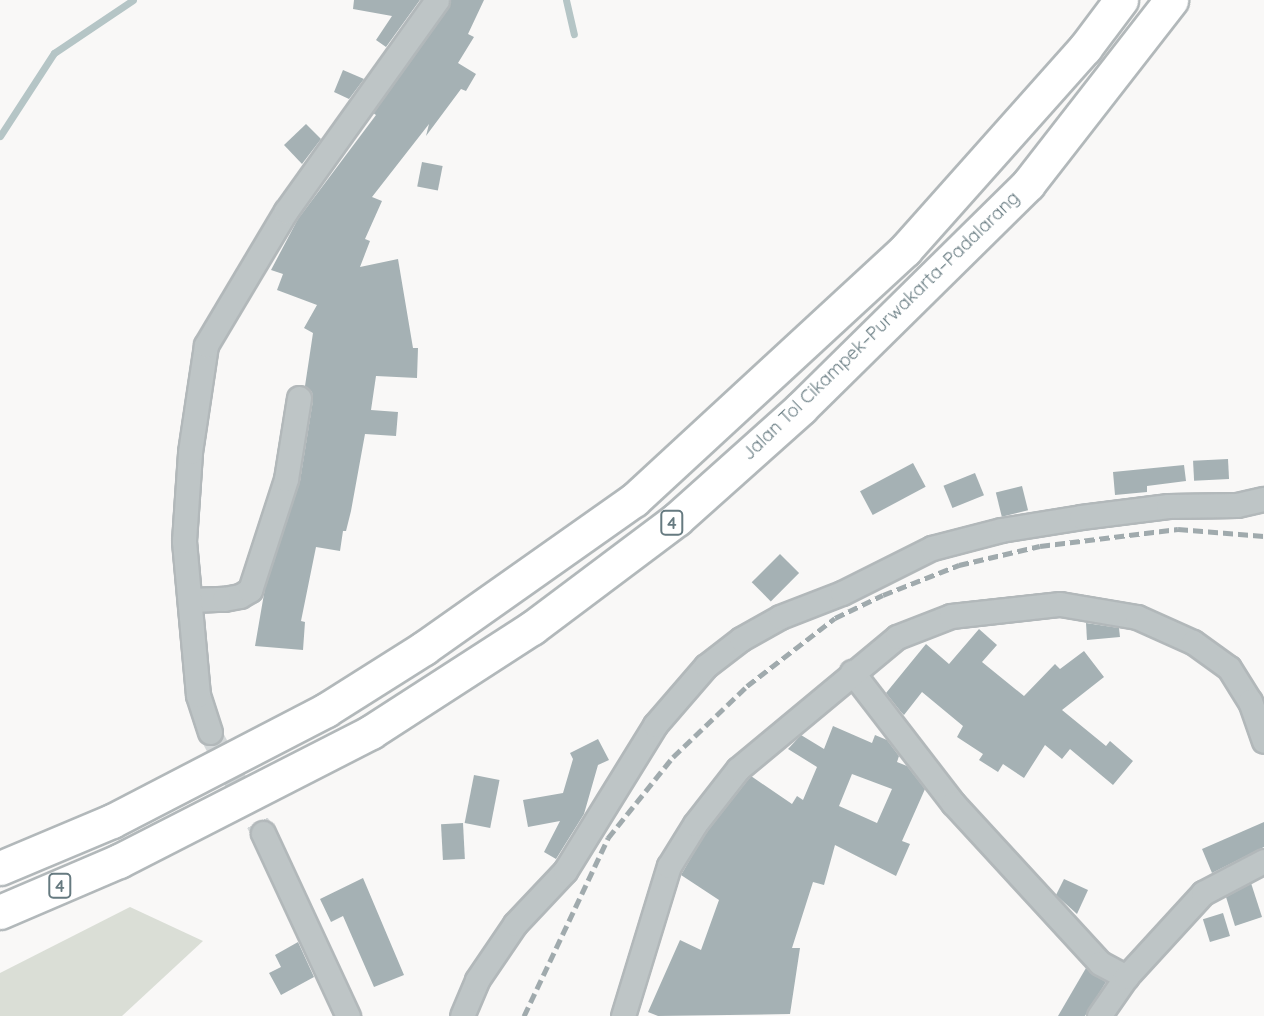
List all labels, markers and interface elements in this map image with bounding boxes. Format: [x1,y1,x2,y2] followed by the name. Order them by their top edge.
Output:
[738,187,1024,465] street label: Jalan Tol Cikampek–Purwakarta–Padalarang
[660,510,684,536] road number: 4
[48,874,72,898] road number: 4

